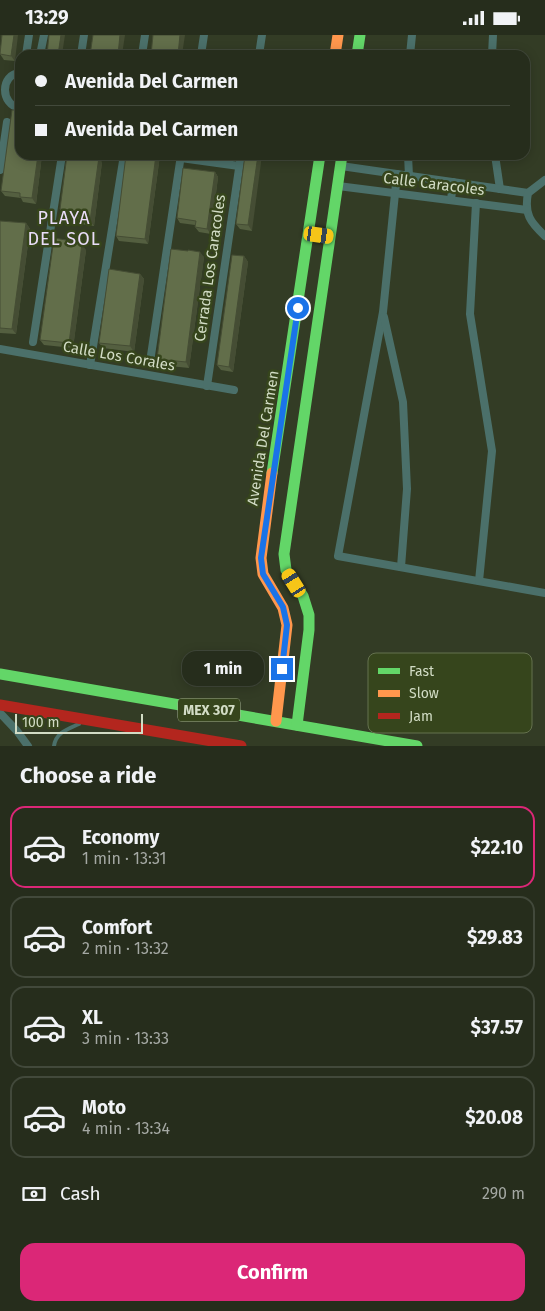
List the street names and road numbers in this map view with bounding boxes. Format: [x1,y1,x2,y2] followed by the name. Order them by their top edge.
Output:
[382,169,486,199] street label: Calle Caracoles
[191,193,229,343] street label: Cerrada Los Caracoles
[61,337,177,375] street label: Calle Los Corales
[243,369,283,507] street label: Avenida Del Carmen
[178,699,240,721] road number: MEX 307

